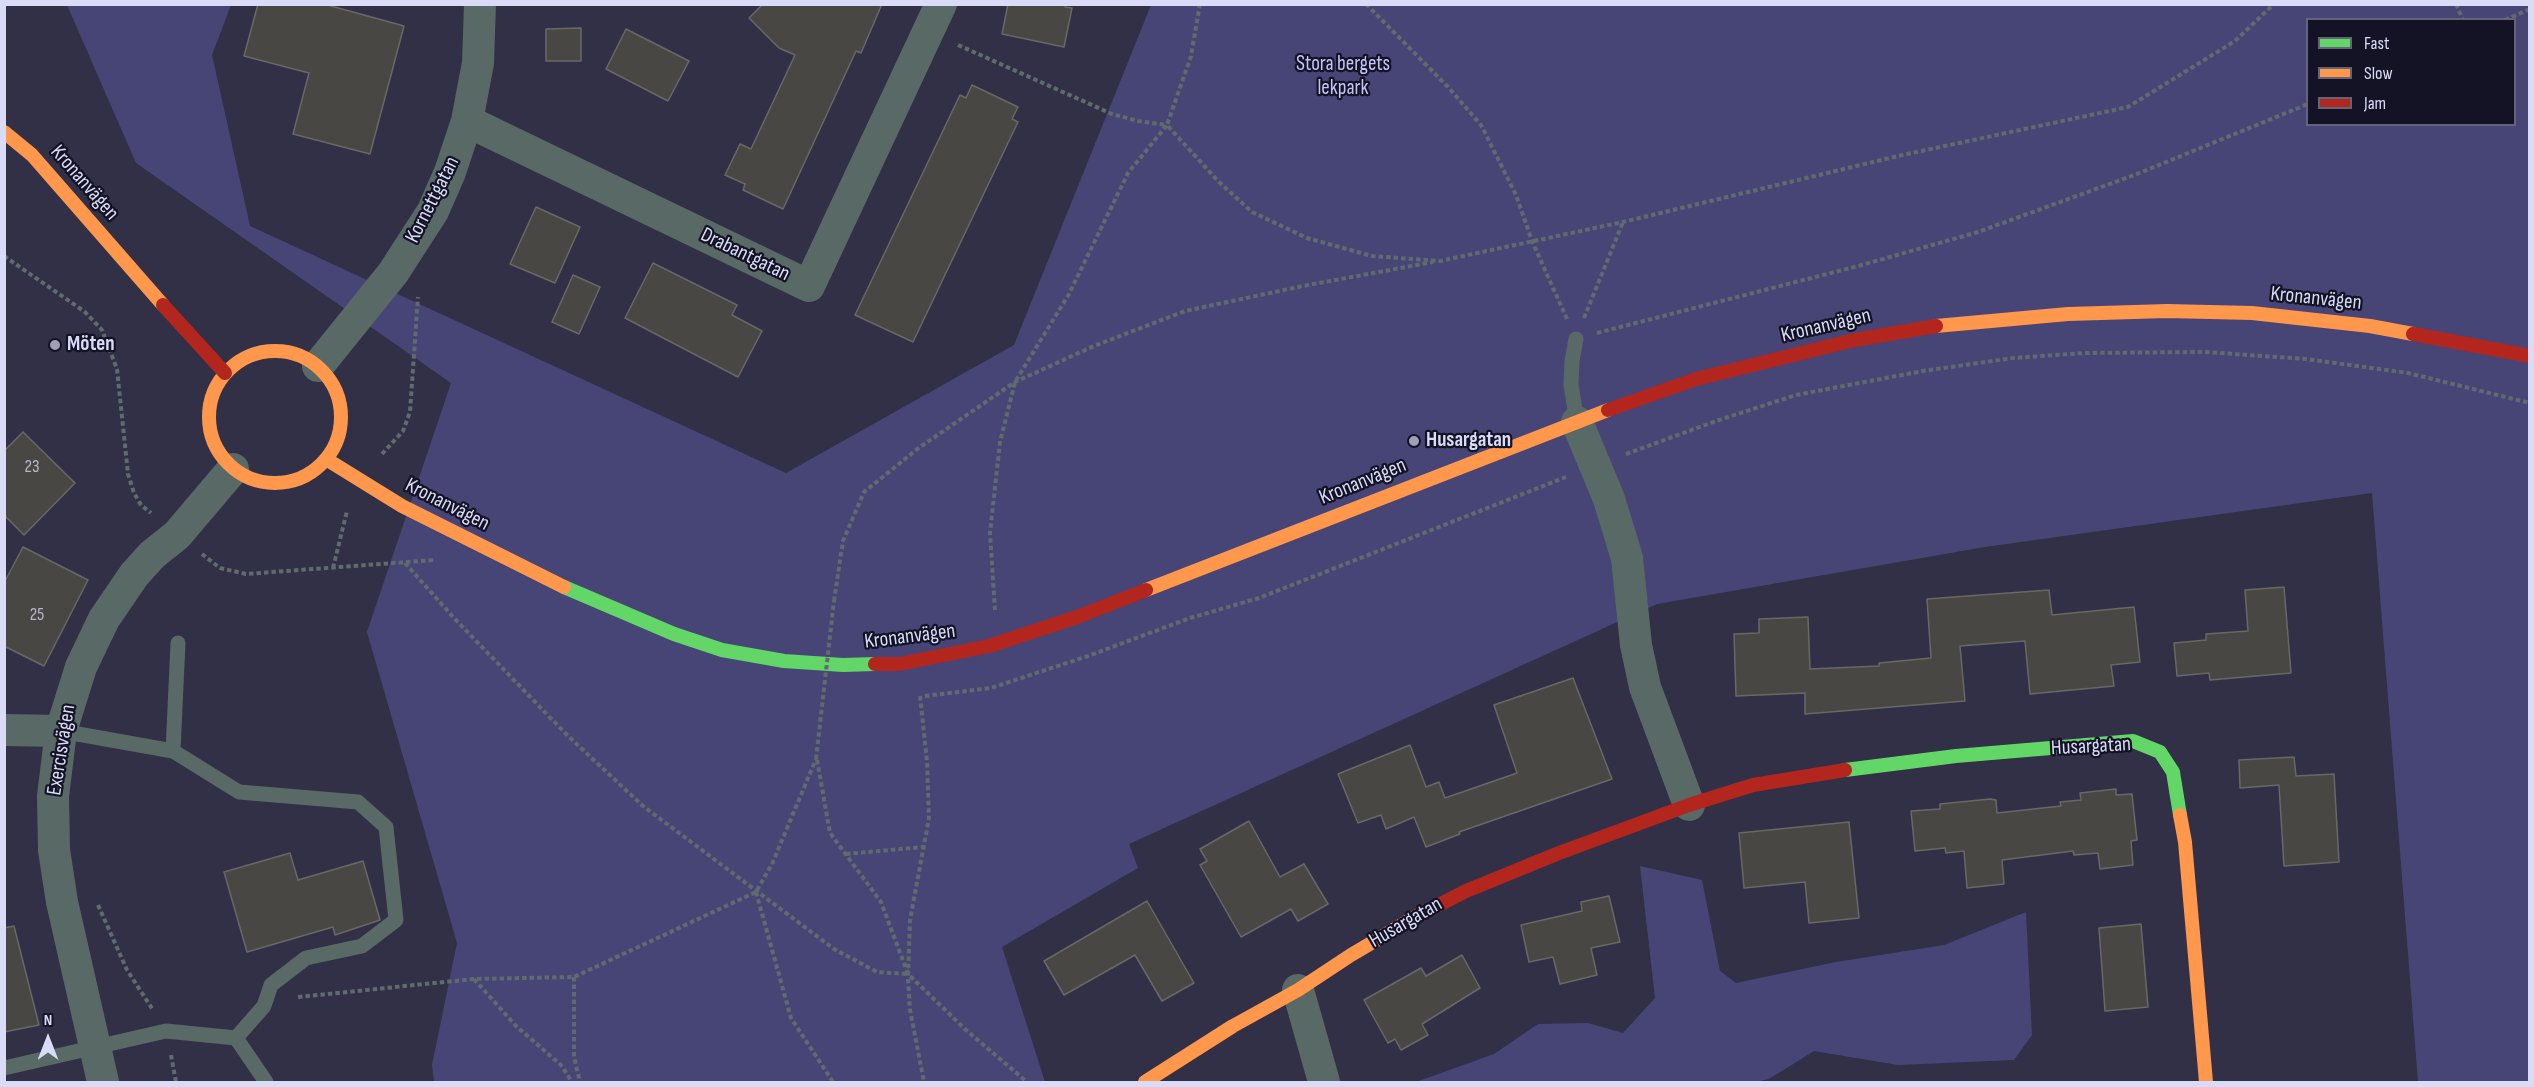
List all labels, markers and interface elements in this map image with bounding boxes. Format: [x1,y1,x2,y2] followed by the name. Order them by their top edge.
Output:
[2306,18,2516,126] legend
[2364,33,2389,54] text: Fast
[1296,52,1390,102] park label: Stora bergets lekpark
[2364,63,2393,84] text: Slow
[2364,93,2386,114] text: Jam
[45,140,123,226] street label: Kronanvägen
[401,153,465,247] street label: Kornettgatan
[696,223,794,287] street label: Drabantgatan
[2269,282,2363,316] street label: Kronanvägen
[1779,303,1873,349] street label: Kronanvägen
[67,332,115,358] place label: Möten
[48,338,62,352] marker: Möten
[1426,428,1511,454] place label: Husargatan
[1407,434,1421,448] marker: Husargatan
[1316,453,1410,511] street label: Kronanvägen
[25,456,39,478] house number: 23
[401,473,493,537] street label: Kronanvägen
[30,604,44,626] house number: 25
[863,619,957,655] street label: Kronanvägen
[42,703,82,797] street label: Exercisvägen
[2050,732,2132,762] street label: Husargatan
[1365,892,1447,954] street label: Husargatan
[18,1009,78,1069] north arrow
[44,1011,52,1030] text: N

